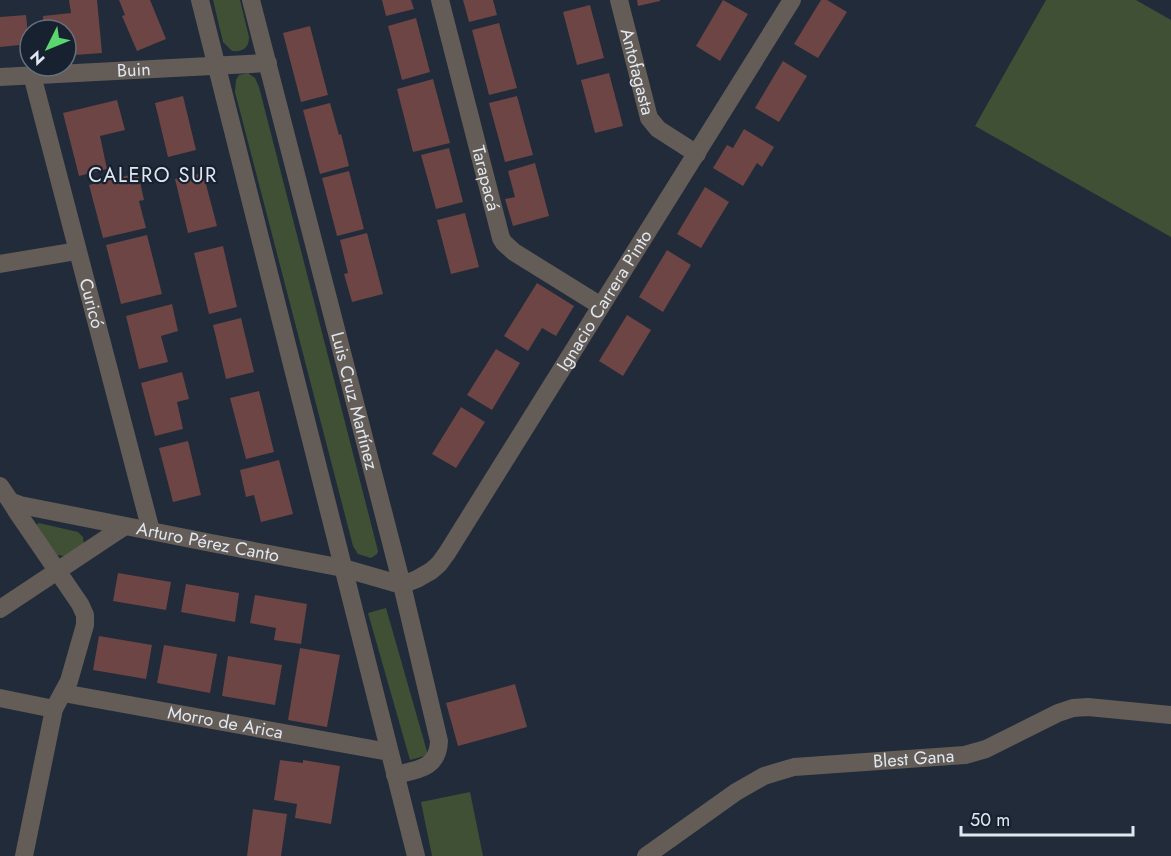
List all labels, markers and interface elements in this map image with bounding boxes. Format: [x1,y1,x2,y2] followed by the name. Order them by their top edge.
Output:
[18,18,78,78] north arrow
[614,26,661,118] street label: Antofagasta
[25,45,50,70] text: N
[116,56,151,84] street label: Buin
[465,143,507,214] street label: Tarapacá
[88,161,218,190] district label: CALERO SUR
[550,225,658,376] street label: Ignacio Carrera Pinto
[73,275,111,332] street label: Curicó
[324,329,385,473] street label: Luis Cruz Martínez
[134,515,282,569] street label: Arturo Pérez Canto
[166,699,285,746] street label: Morro de Arica
[872,743,955,774] street label: Blest Gana
[961,799,1134,837] scale bar
[970,807,1010,833] text: 50 m

